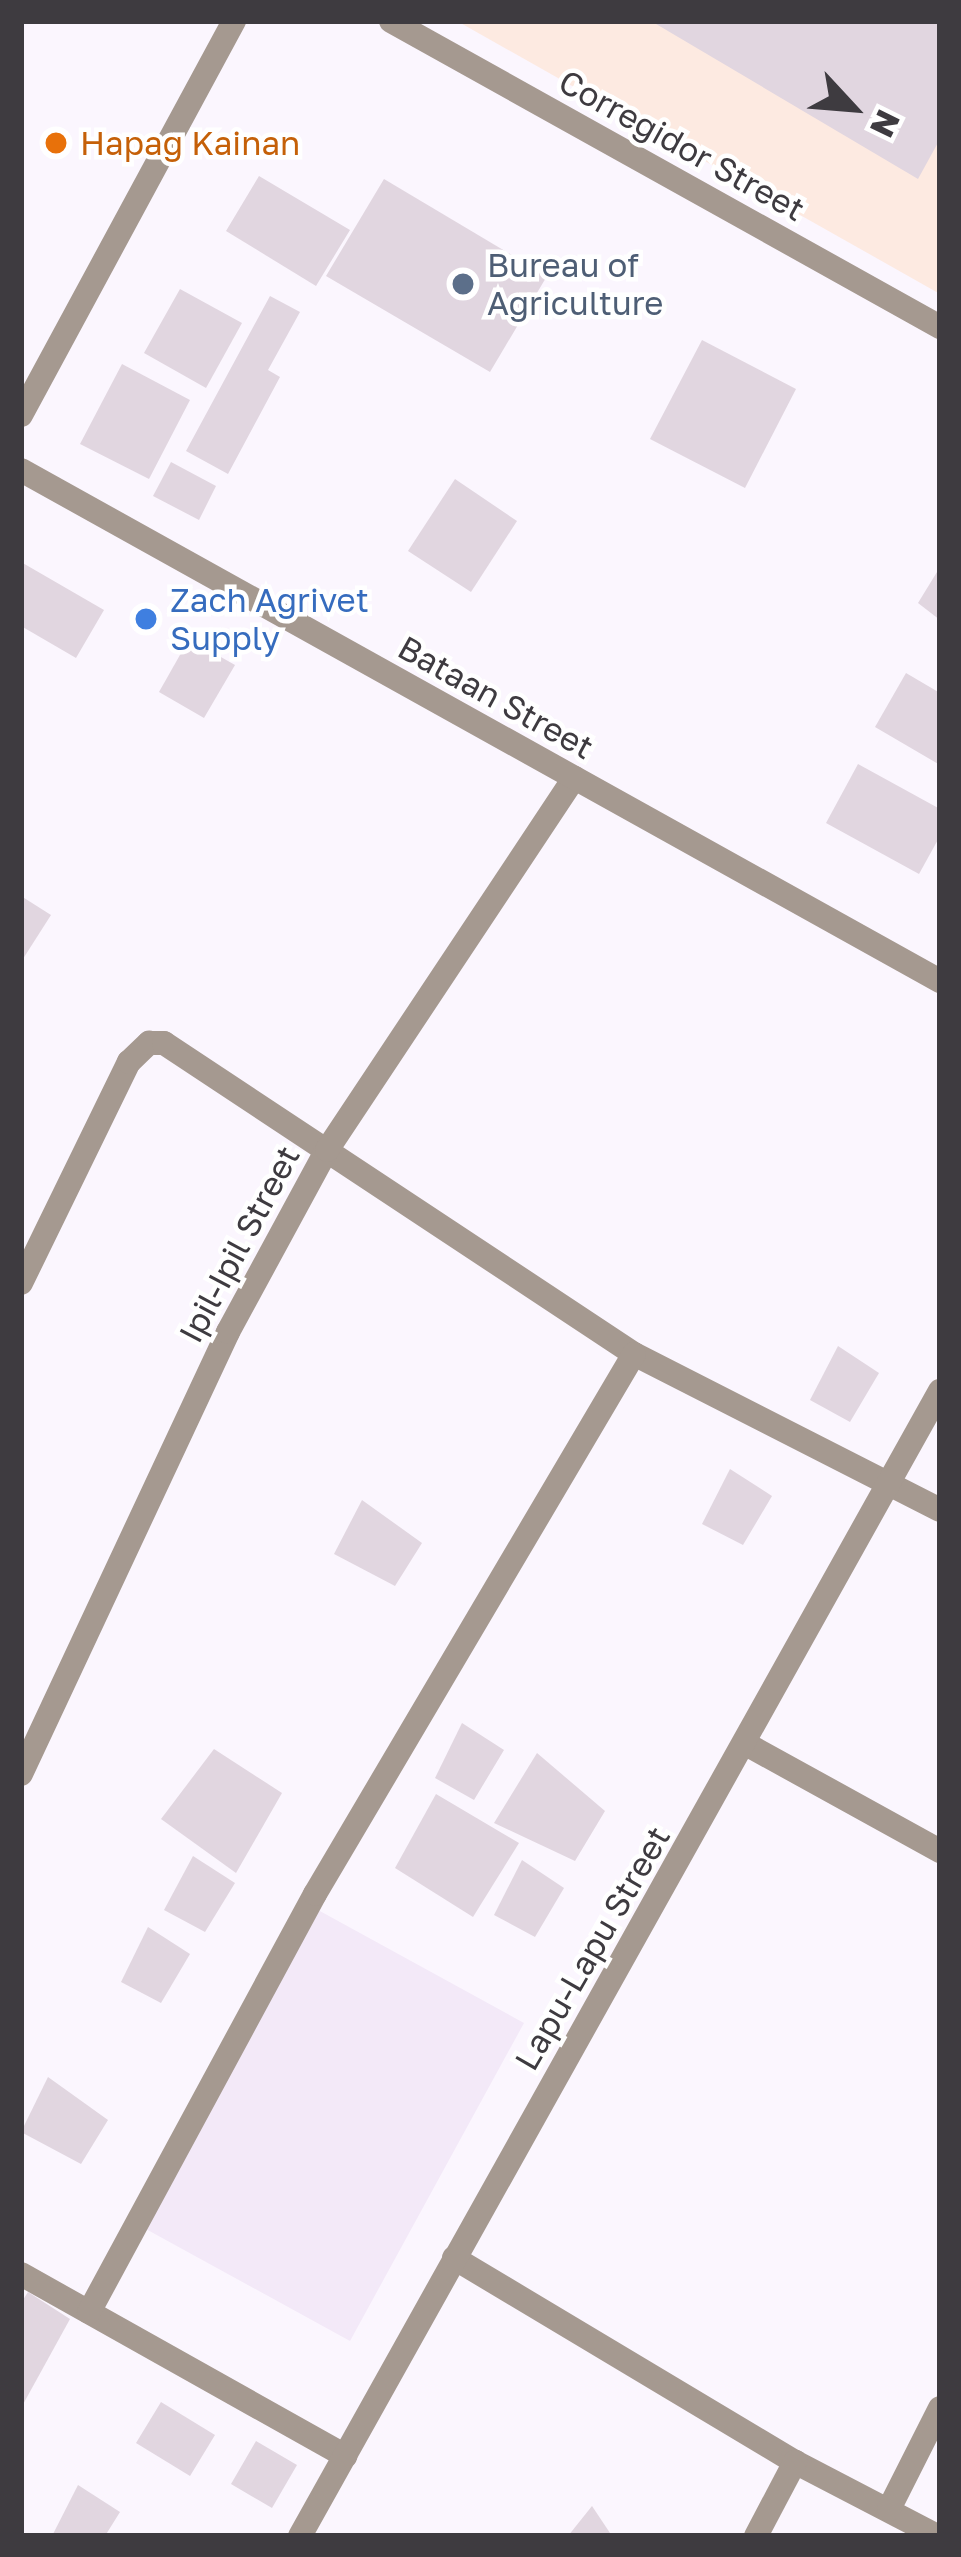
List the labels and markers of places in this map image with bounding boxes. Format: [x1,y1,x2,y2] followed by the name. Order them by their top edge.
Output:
[80,123,300,163] place label: Hapag Kainan
[43,130,69,156] marker: Hapag Kainan
[487,245,663,323] place label: Bureau of Agriculture
[450,271,476,297] marker: Bureau of Agriculture
[170,580,369,658] place label: Zach Agrivet Supply
[133,606,159,632] marker: Zach Agrivet Supply

